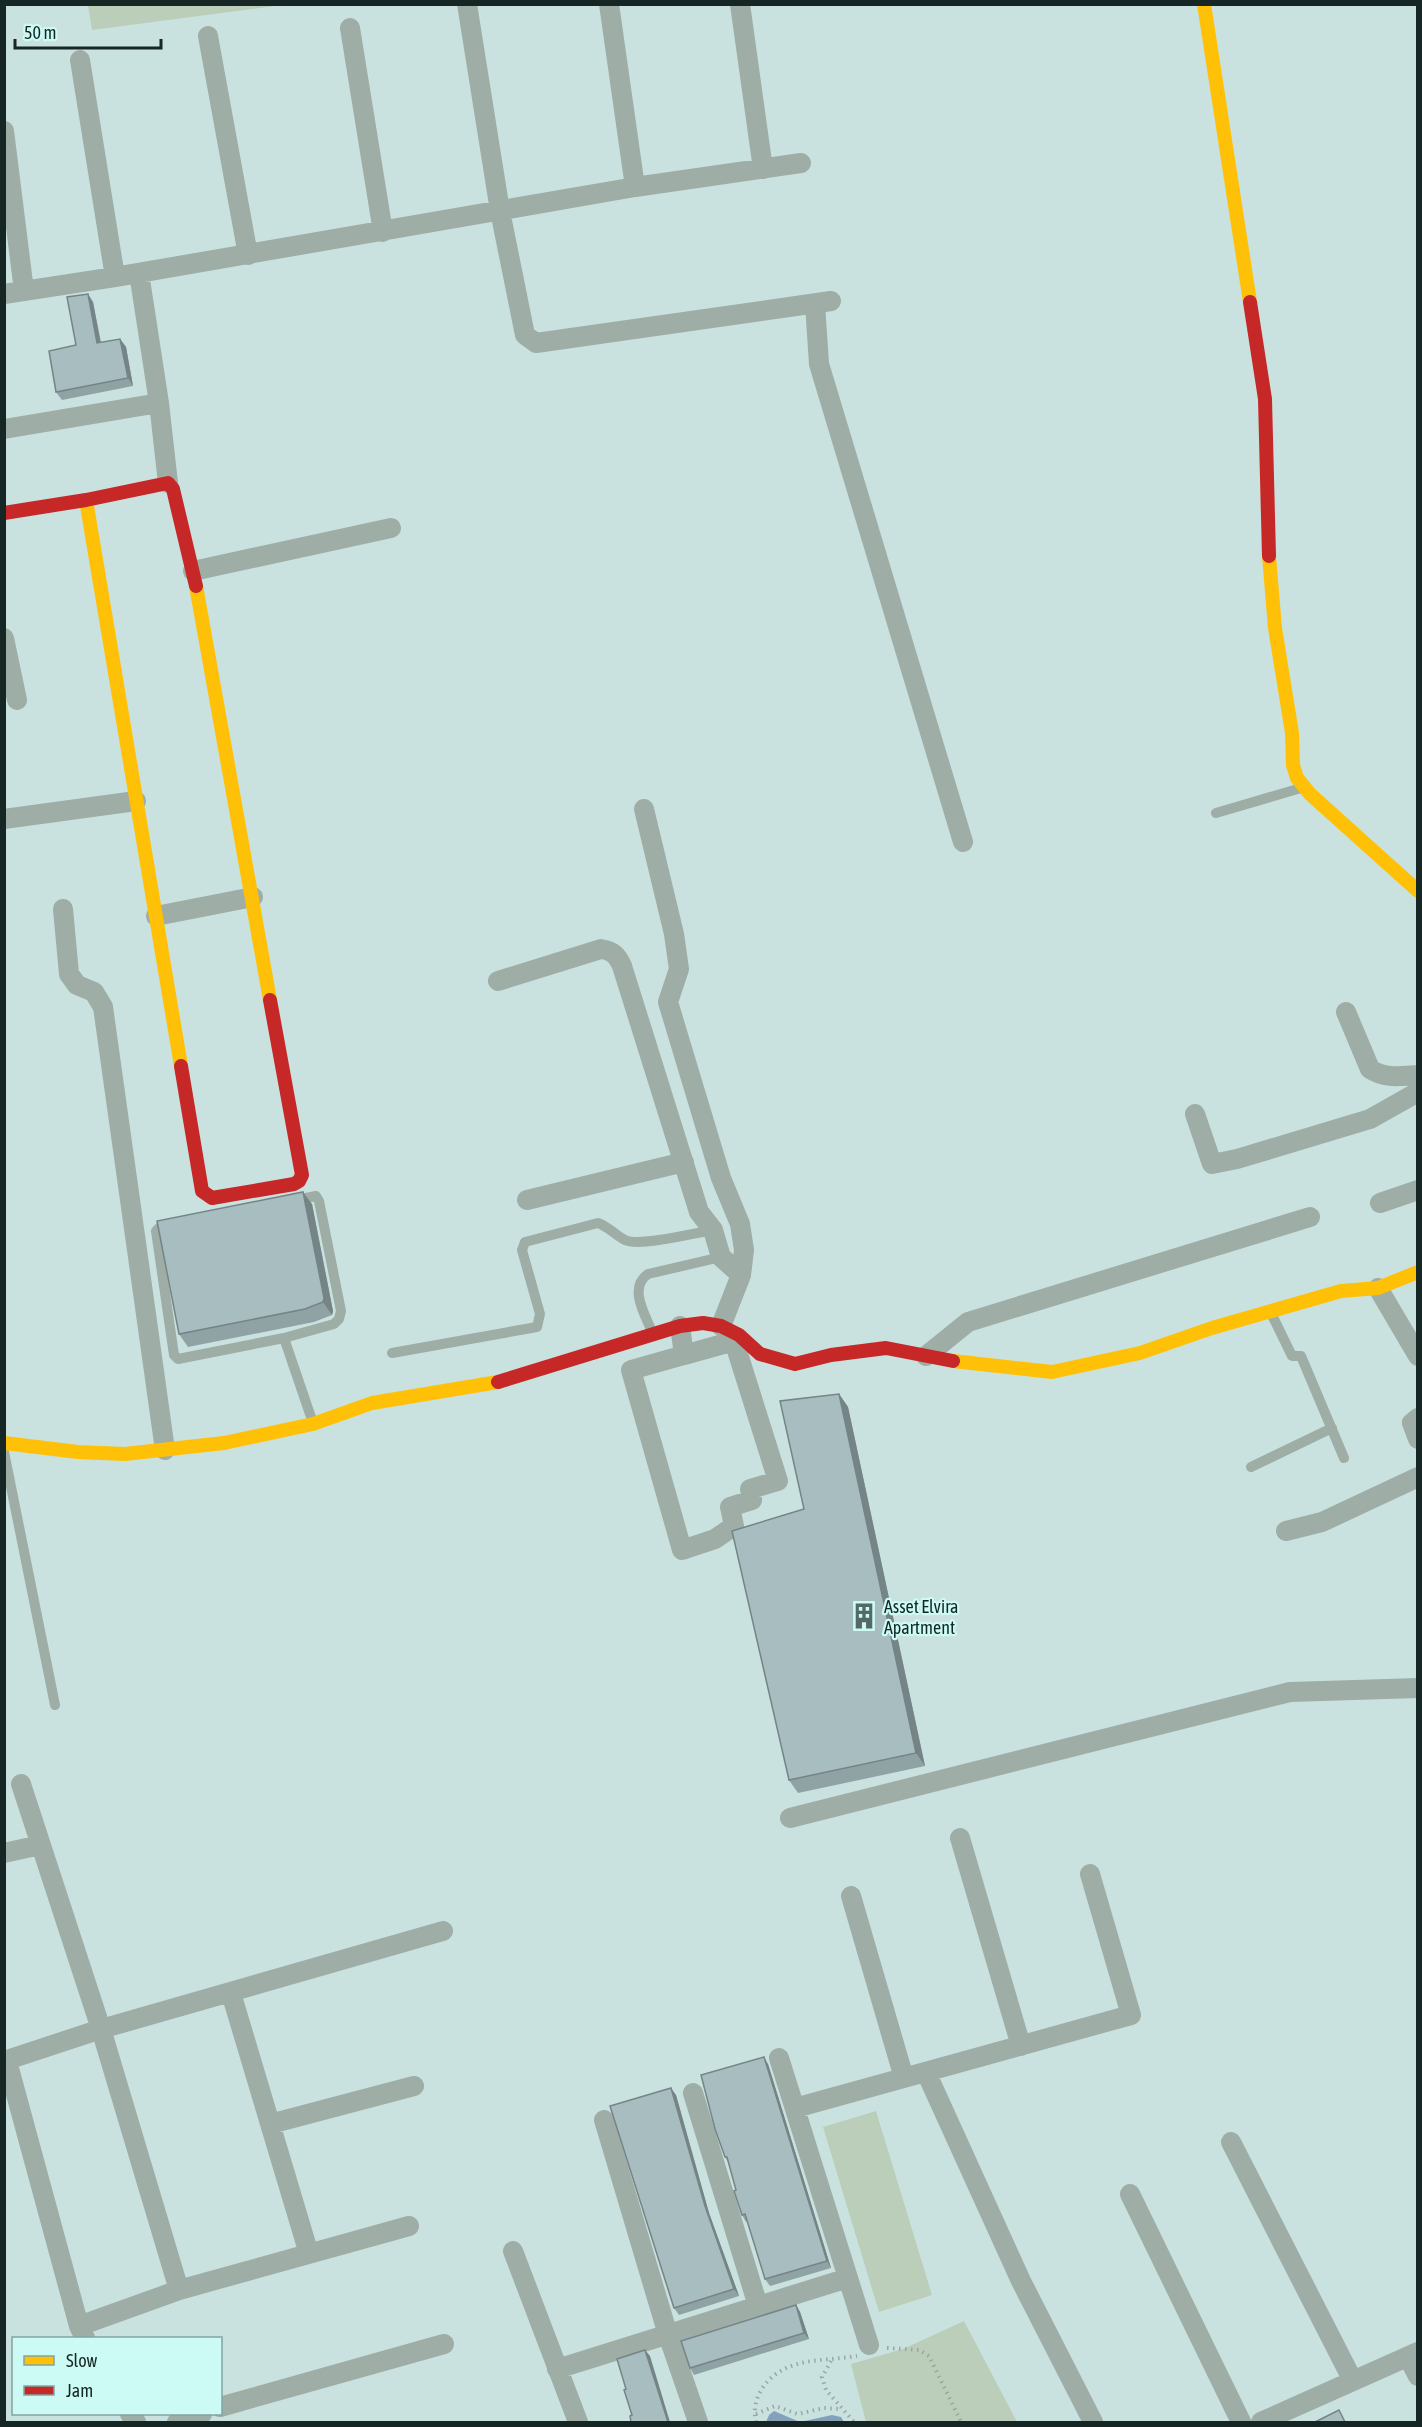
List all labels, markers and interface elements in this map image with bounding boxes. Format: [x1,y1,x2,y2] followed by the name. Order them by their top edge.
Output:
[15,12,160,50] scale bar
[24,22,56,43] text: 50 m
[884,1596,958,1638] place label: Asset Elvira Apartment
[849,1601,879,1631] building icon: Asset Elvira Apartment
[12,2337,222,2415] legend
[66,2350,97,2371] text: Slow
[66,2380,93,2401] text: Jam

